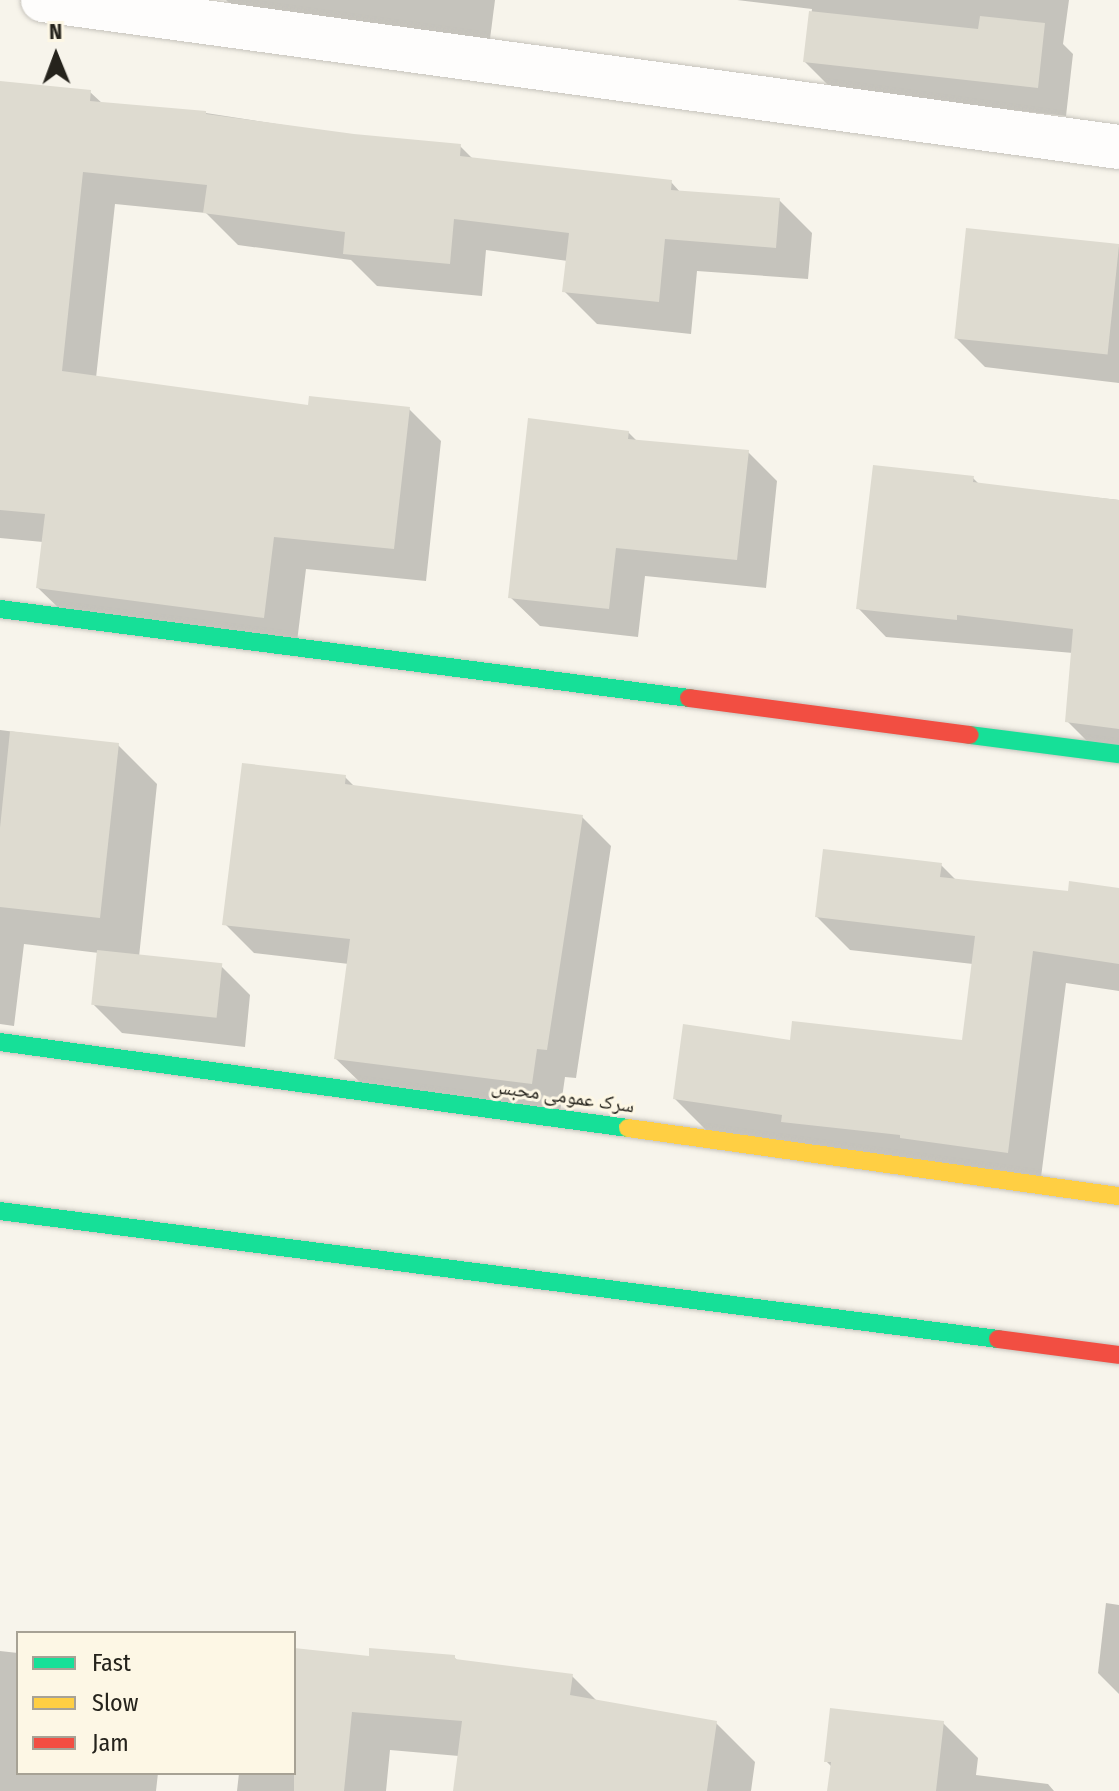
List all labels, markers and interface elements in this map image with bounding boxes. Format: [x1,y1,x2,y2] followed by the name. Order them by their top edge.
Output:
[16,16,96,96] north arrow
[49,18,62,45] text: N
[490,1074,636,1118] street label: سرک عمومی محبس
[16,1631,296,1775] legend
[92,1649,131,1677] text: Fast
[92,1689,138,1717] text: Slow
[92,1729,129,1757] text: Jam

